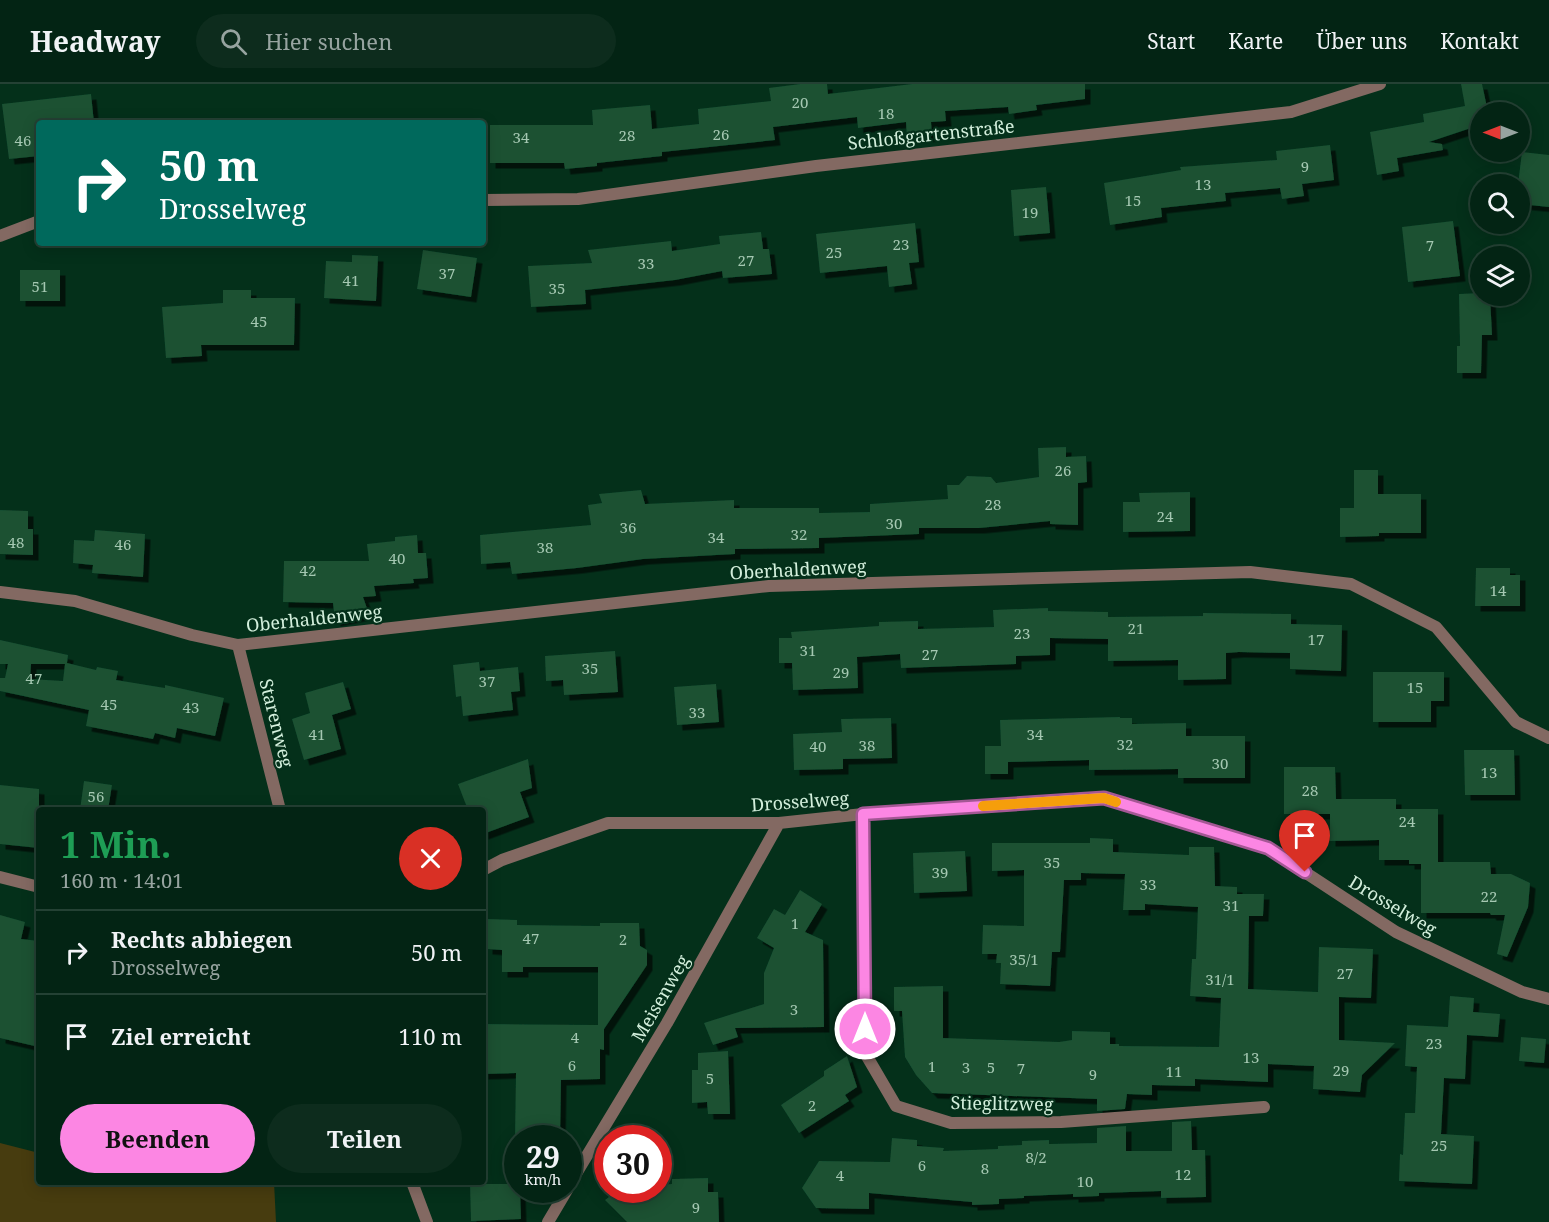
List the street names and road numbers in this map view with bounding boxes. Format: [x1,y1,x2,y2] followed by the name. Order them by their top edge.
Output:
[846,113,1016,155] street label: Schloßgartenstraße
[729,553,867,585] street label: Oberhaldenweg
[245,599,384,637] street label: Oberhaldenweg
[254,676,300,770] street label: Starenweg
[750,786,850,816] street label: Drosselweg
[1345,869,1442,941] street label: Drosselweg
[625,950,695,1046] street label: Meisenweg
[950,1090,1054,1116] street label: Stieglitzweg

